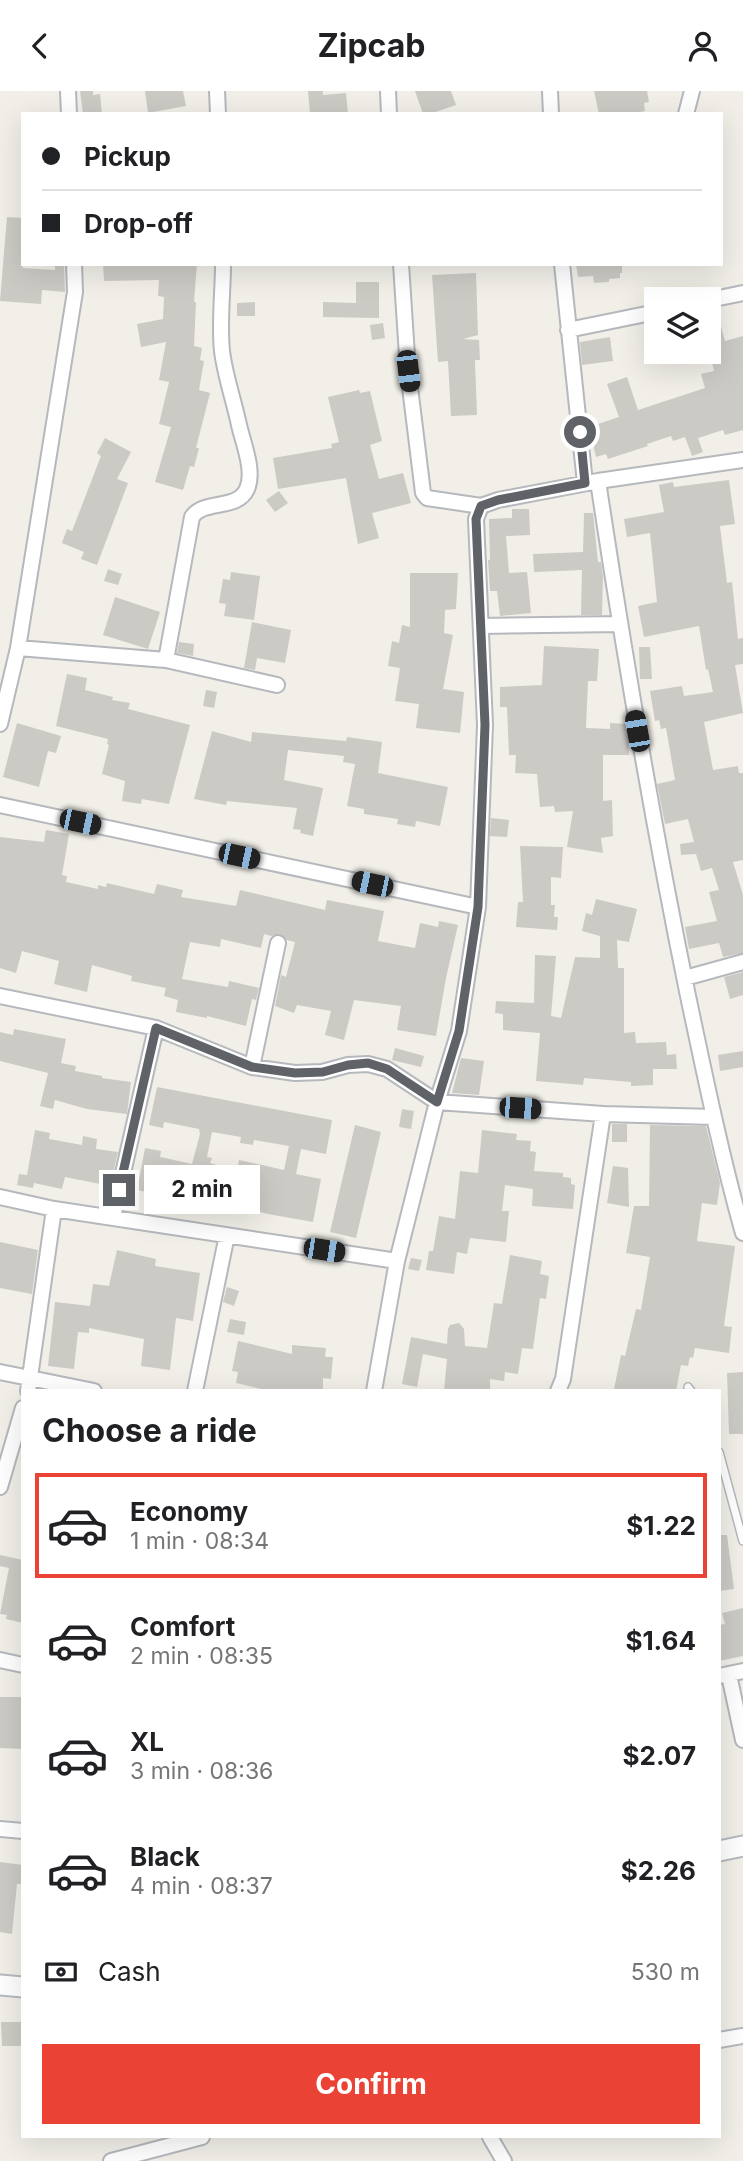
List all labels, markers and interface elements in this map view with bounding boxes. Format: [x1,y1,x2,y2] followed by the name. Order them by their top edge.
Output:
[318,26,425,65] text: Zipcab
[21,27,59,65] icon: back
[684,27,722,65] icon: person
[84,141,171,172] text: Pickup
[84,208,193,239] text: Drop-off
[644,287,721,364] map controls
[644,287,721,364] button: layers
[396,349,421,393] car
[564,416,596,448] route start
[624,708,651,754] car
[58,807,103,837] car
[217,841,262,871] car
[350,869,395,899] car
[499,1096,542,1120] car
[144,1165,259,1215] callout: 2 min
[103,1174,135,1206] route end
[171,1175,233,1203] text: 2 min
[302,1236,347,1264] car
[42,1411,257,1450] text: Choose a ride
[46,1494,109,1557] icon: car
[130,1496,248,1527] text: Economy
[626,1510,696,1541] text: $1.22
[130,1527,269,1555] text: 1 min · 08:34
[46,1609,109,1672] icon: car
[130,1611,235,1642] text: Comfort
[625,1625,696,1656] text: $1.64
[130,1642,273,1670] text: 2 min · 08:35
[46,1724,109,1787] icon: car
[130,1726,164,1757] text: XL
[623,1740,696,1771] text: $2.07
[130,1757,273,1785] text: 3 min · 08:36
[46,1839,109,1902] icon: car
[130,1841,200,1872] text: Black
[621,1855,696,1886] text: $2.26
[130,1872,273,1900] text: 4 min · 08:37
[42,1953,80,1991] icon: cash
[98,1956,161,1987] text: Cash
[631,1958,700,1986] text: 530 m
[42,2044,700,2124] button: Confirm

